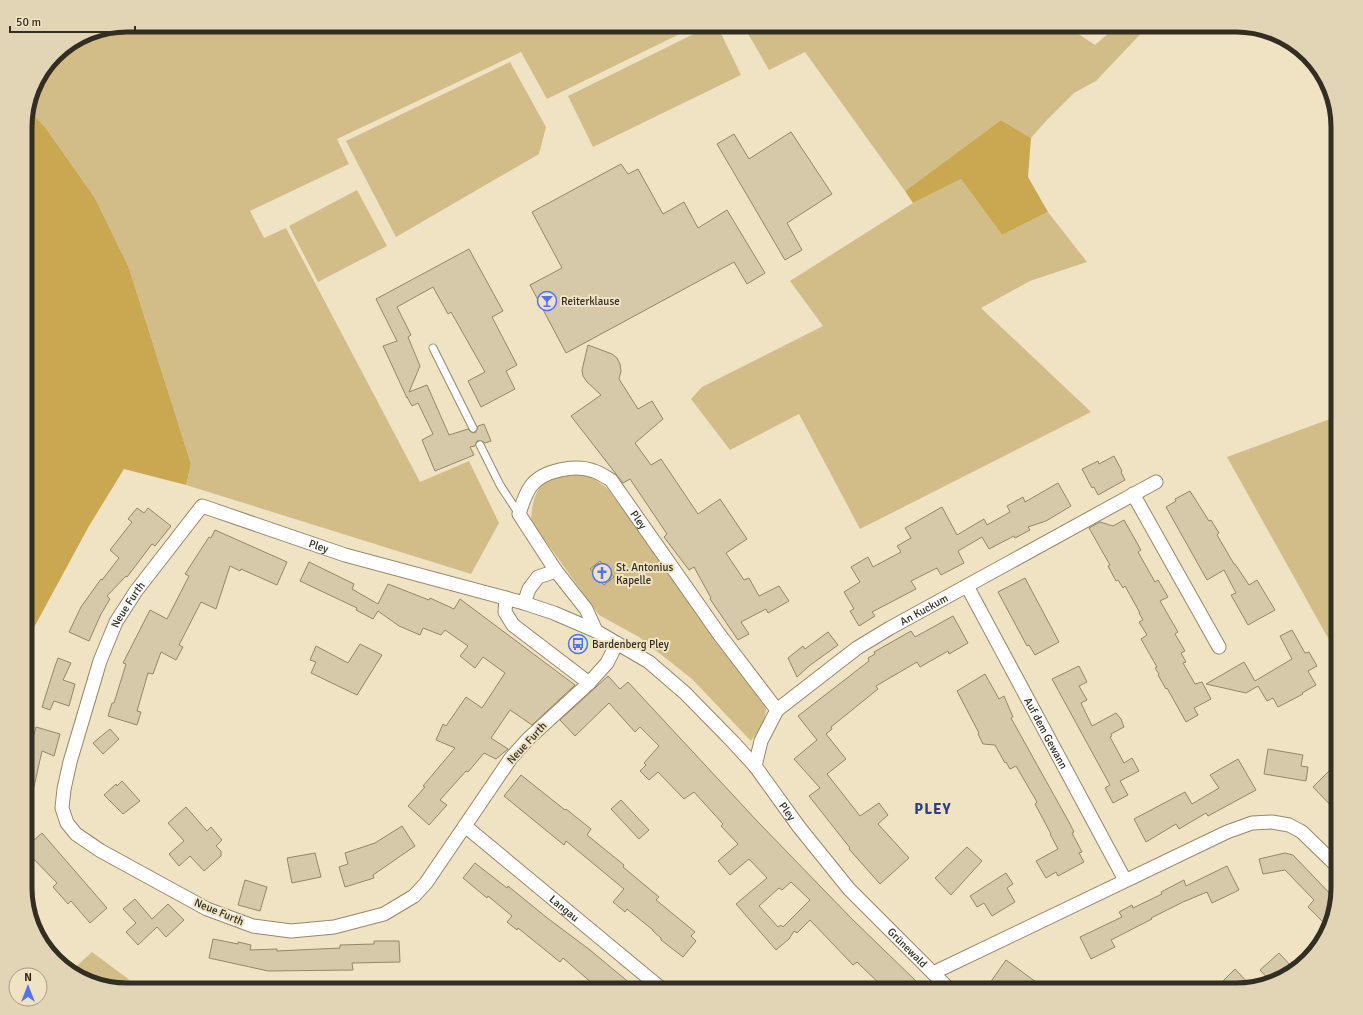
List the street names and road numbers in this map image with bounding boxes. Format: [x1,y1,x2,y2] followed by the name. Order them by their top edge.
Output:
[628,508,650,532] street label: Pley
[307,537,331,556] street label: Pley
[108,579,148,629] street label: Neue Furth
[898,591,950,628] street label: An Kuckum
[1022,695,1071,771] street label: Auf dem Gewann
[504,719,550,767] street label: Neue Furth
[776,799,799,824] street label: Pley
[547,892,582,924] street label: Langau
[192,896,246,928] street label: Neue Furth
[885,925,930,970] street label: Grünewald

